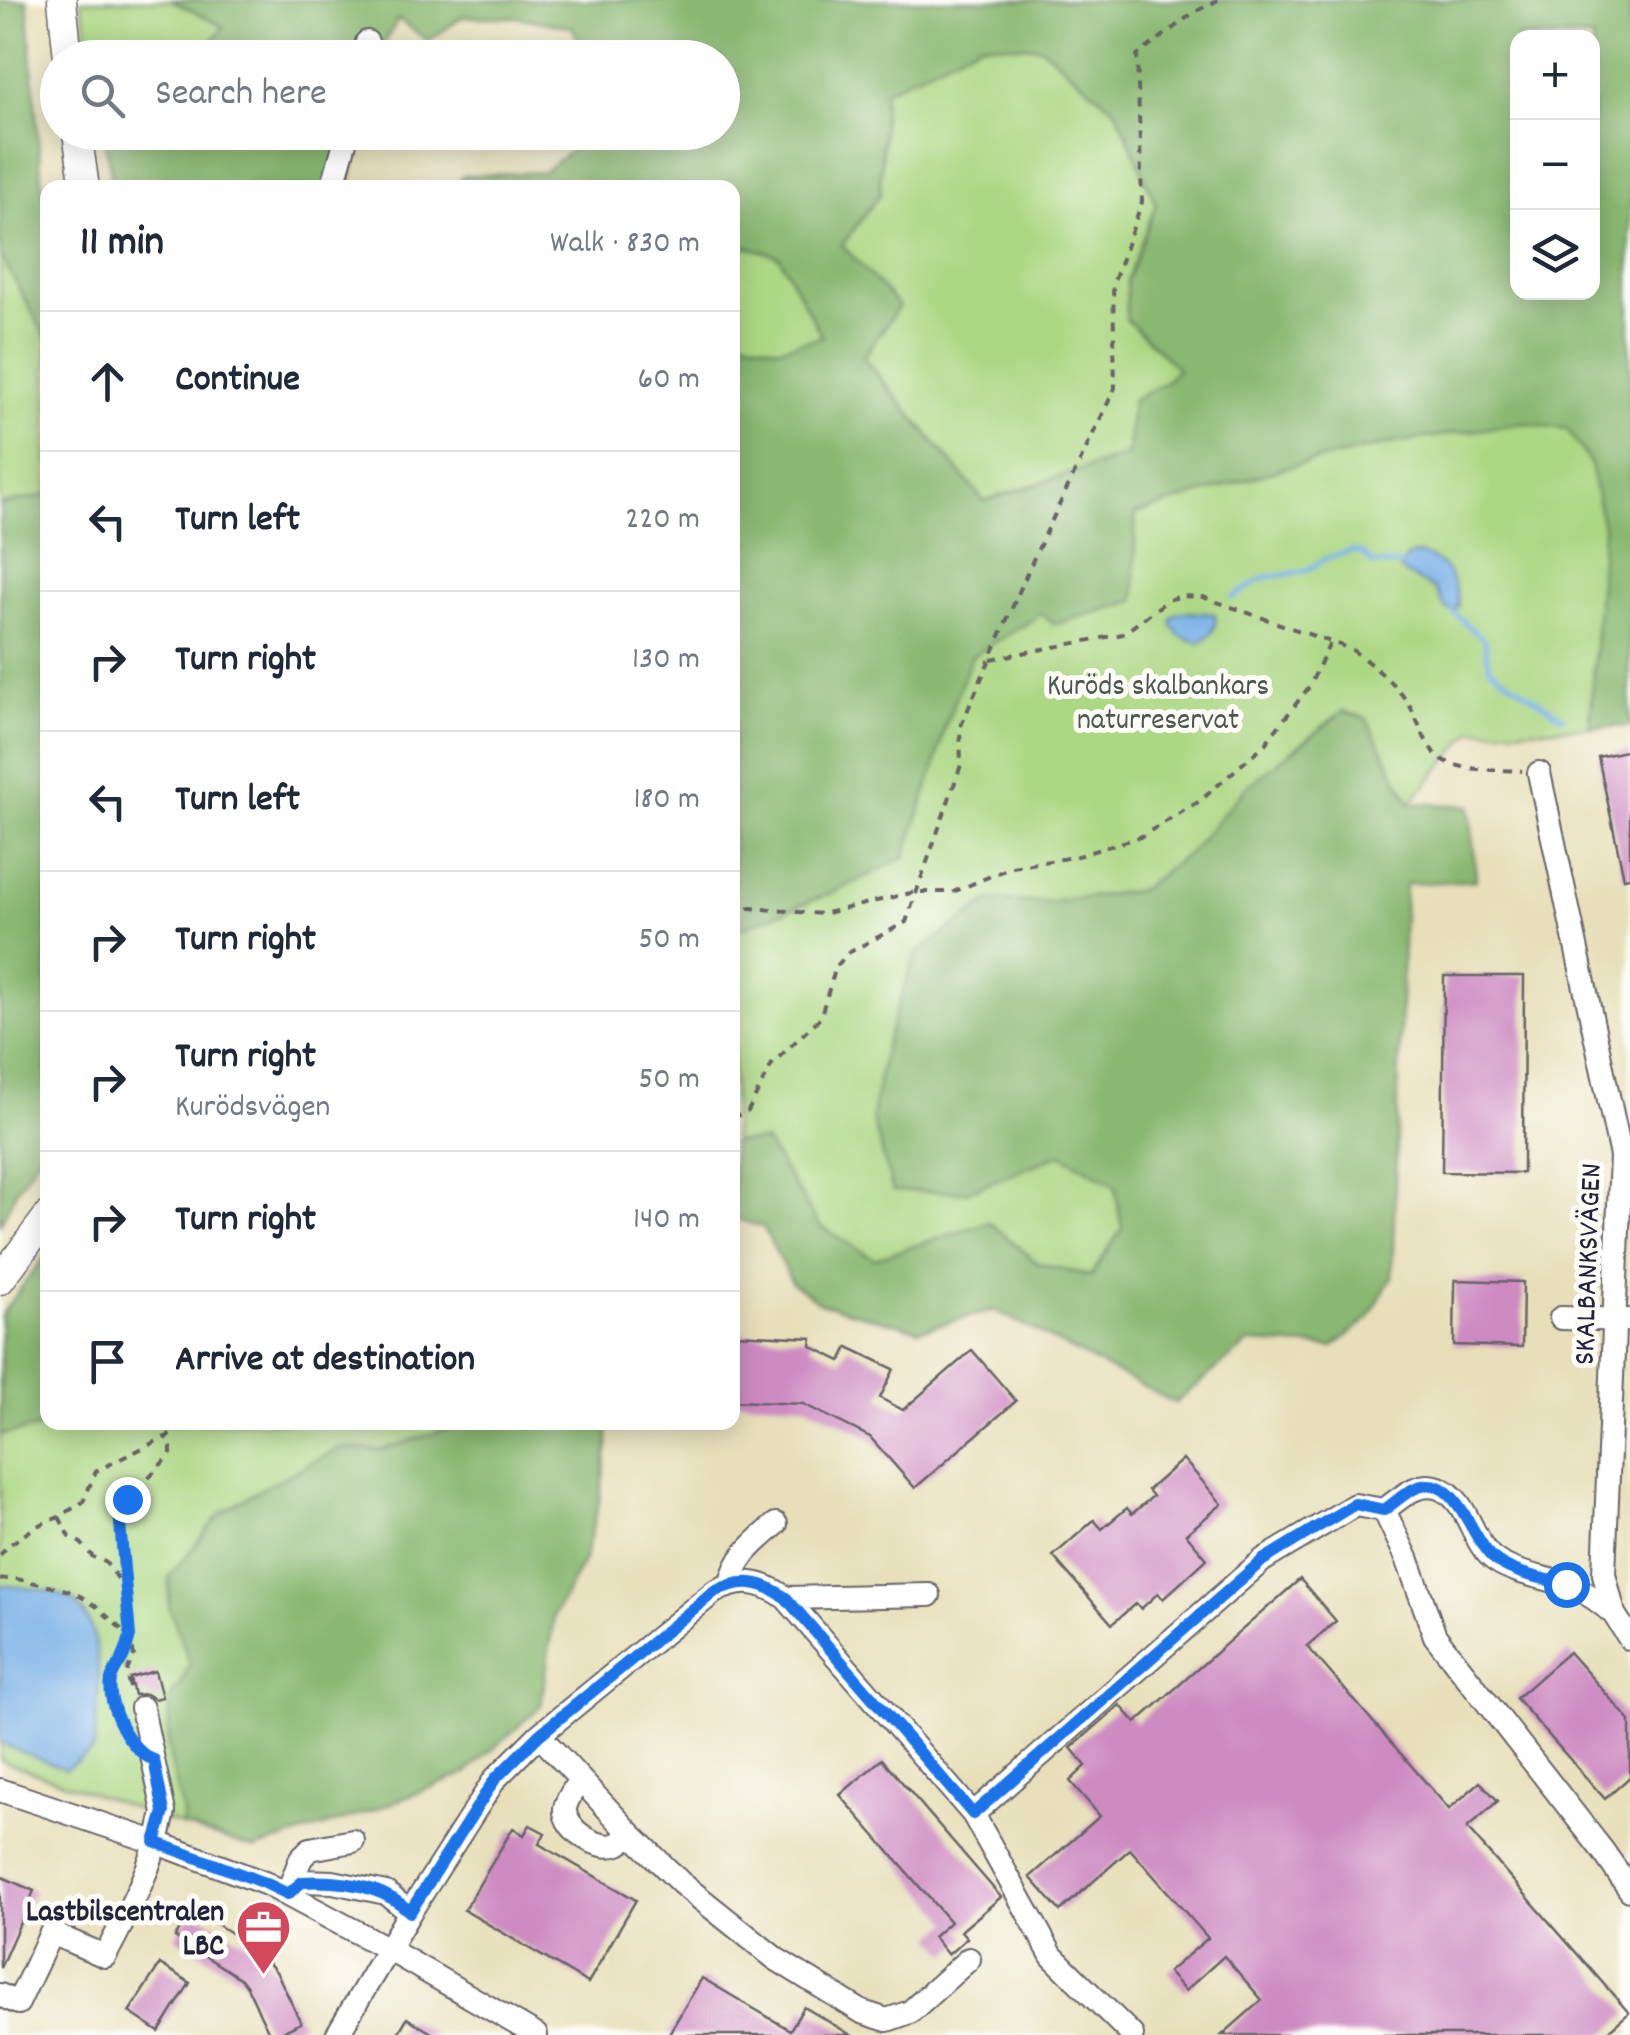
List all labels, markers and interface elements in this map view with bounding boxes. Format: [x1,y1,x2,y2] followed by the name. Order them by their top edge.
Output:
[1510,30,1600,300] map controls
[1510,30,1600,120] button: +
[40,40,740,150] search box
[75,68,130,123] icon: search
[155,68,327,123] text: Search here
[1510,120,1600,210] button: −
[1510,210,1600,300] button: layers
[80,215,164,275] text: 11 min
[550,222,700,268] text: Walk · 830 m
[80,354,135,409] icon: ahead
[175,354,300,409] text: Continue
[638,358,700,404] text: 60 m
[80,494,135,549] icon: left
[175,494,300,549] text: Turn left
[625,498,700,544] text: 220 m
[80,634,135,689] icon: right
[175,634,316,689] text: Turn right
[632,638,700,684] text: 130 m
[1047,667,1269,744] park label: Kuröds skalbankars naturreservat
[80,774,135,829] icon: left
[175,774,300,829] text: Turn left
[633,778,700,824] text: 180 m
[80,914,135,969] icon: right
[175,914,316,969] text: Turn right
[638,918,700,964] text: 50 m
[175,1031,316,1086] text: Turn right
[80,1054,135,1109] icon: right
[638,1058,700,1104] text: 50 m
[175,1086,330,1132] text: Kurödsvägen
[1565,1163,1616,1366] street label: SKALBANKSVÄGEN
[80,1194,135,1249] icon: right
[175,1194,316,1249] text: Turn right
[633,1198,700,1244] text: 140 m
[80,1334,135,1389] icon: arrive
[175,1334,475,1389] text: Arrive at destination
[105,1477,151,1523] route end
[1544,1562,1590,1608] route start
[26,1893,224,1970] place label: Lastbilscentralen LBC
[233,1897,293,1976] office icon: Lastbilscentralen LBC

